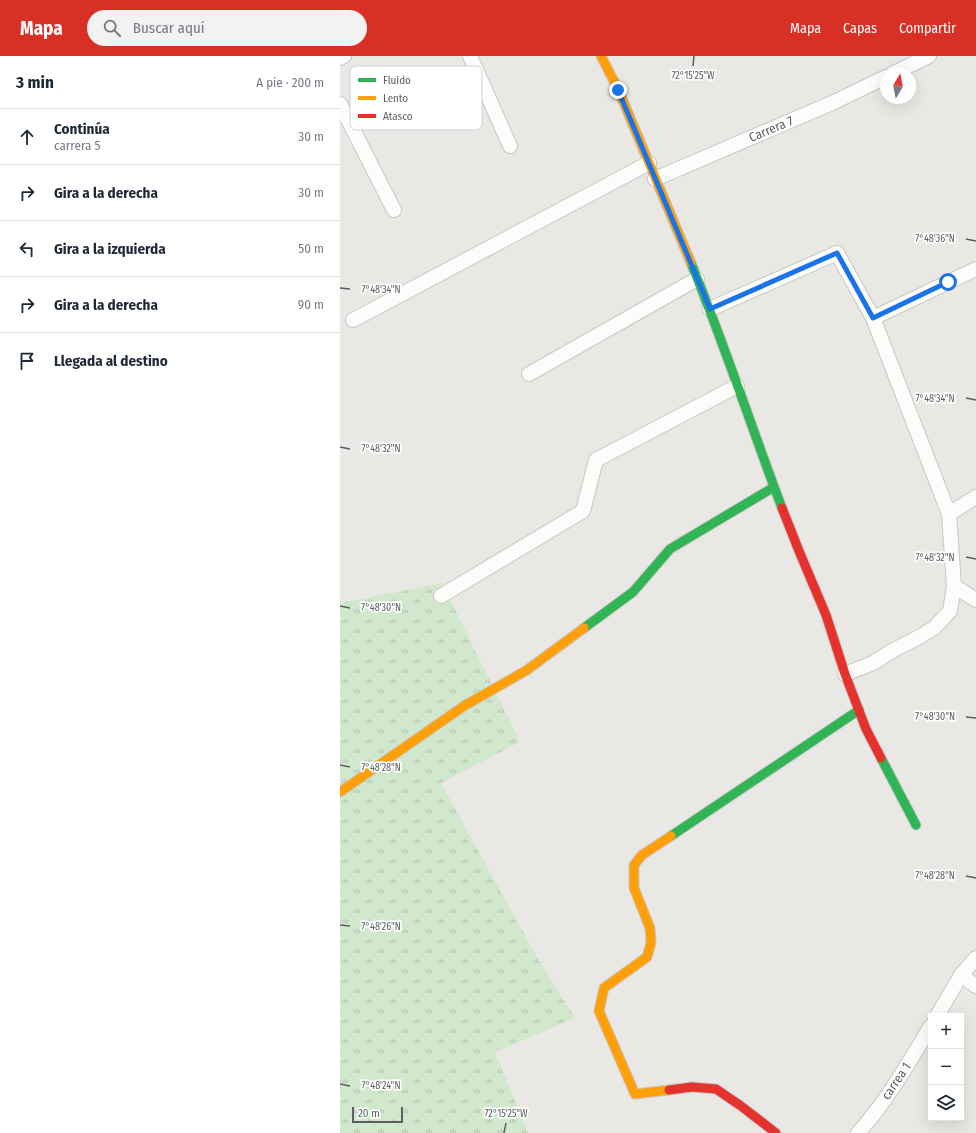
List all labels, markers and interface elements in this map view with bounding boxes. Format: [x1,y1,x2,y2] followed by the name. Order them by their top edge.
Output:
[87,10,367,46] search box
[20,17,63,40] text: Mapa
[101,17,123,39] icon: search
[133,19,205,37] text: Buscar aquí
[790,20,821,37] text: Mapa
[843,20,877,37] text: Capas
[899,20,956,37] text: Compartir
[350,66,482,130] legend
[880,68,916,104] north arrow
[671,70,715,82] text: 72°15'25"W
[16,72,54,93] text: 3 min
[383,74,411,87] text: Fluido
[256,75,324,90] text: A pie · 200 m
[609,81,627,99] route end
[383,92,408,105] text: Lento
[383,110,413,123] text: Atasco
[747,113,795,145] street label: Carrera 7
[54,120,110,138] text: Continúa
[16,126,38,148] icon: ahead
[298,129,324,144] text: 30 m
[54,138,100,153] text: carrera 5
[16,182,38,204] icon: right
[54,184,158,202] text: Gira a la derecha
[298,185,324,200] text: 30 m
[915,233,955,245] text: 7°48'36"N
[16,238,38,260] icon: left
[54,240,166,258] text: Gira a la izquierda
[298,241,324,256] text: 50 m
[939,273,957,291] route start
[361,284,401,296] text: 7°48'34"N
[16,294,38,316] icon: right
[54,296,158,314] text: Gira a la derecha
[298,297,324,312] text: 90 m
[16,350,38,372] icon: arrive
[54,352,168,370] text: Llegada al destino
[915,393,955,405] text: 7°48'34"N
[361,443,401,455] text: 7°48'32"N
[915,552,955,564] text: 7°48'32"N
[361,602,401,614] text: 7°48'30"N
[915,711,955,723] text: 7°48'30"N
[361,762,401,774] text: 7°48'28"N
[915,870,955,882] text: 7°48'28"N
[361,921,401,933] text: 7°48'26"N
[928,1013,964,1121] map controls
[928,1013,964,1049] button: +
[928,1049,964,1085] button: −
[878,1060,914,1102] street label: carrea 1
[362,1080,400,1092] text: 7°48'24"N
[928,1085,964,1121] button: layers
[352,1105,403,1124] scale bar
[358,1107,380,1120] text: 20 m
[484,1108,528,1120] text: 72°15'25"W

